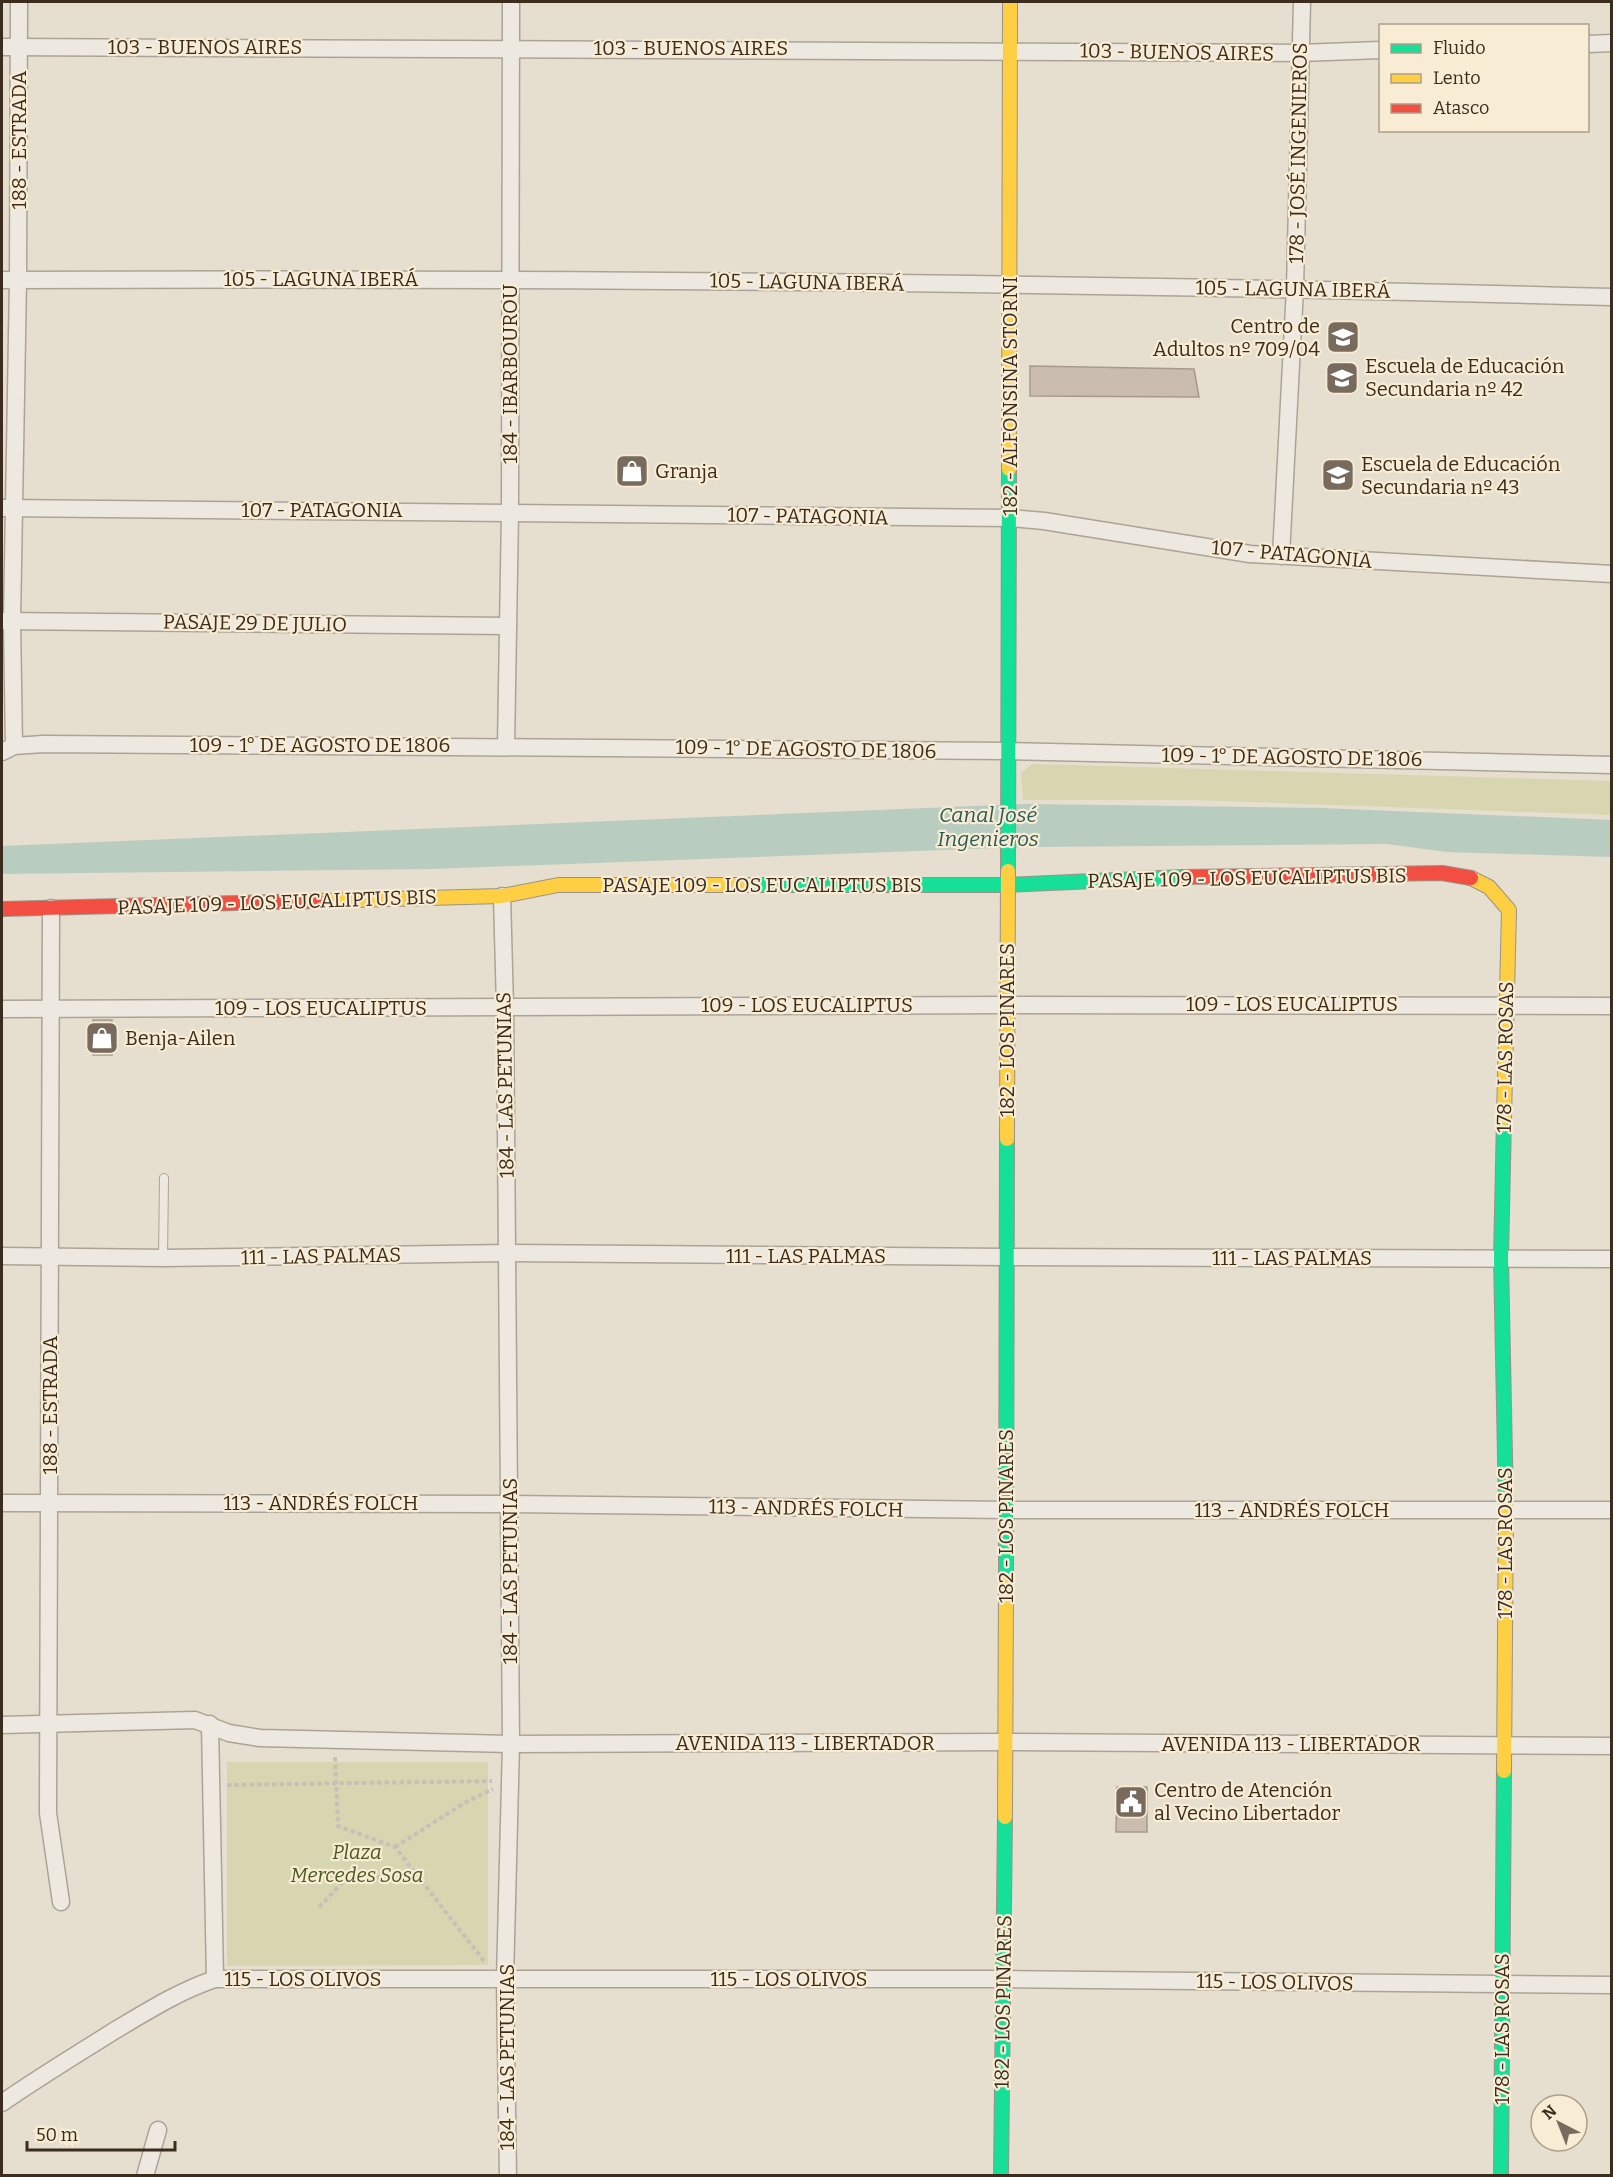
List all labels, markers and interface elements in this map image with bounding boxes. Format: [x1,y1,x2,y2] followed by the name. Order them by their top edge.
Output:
[1379,24,1589,132] legend
[108,35,302,59] street label: 103 - BUENOS AIRES
[594,36,788,60] street label: 103 - BUENOS AIRES
[1433,37,1486,59] text: Fluido
[1080,38,1274,66] street label: 103 - BUENOS AIRES
[1284,42,1312,264] street label: 178 - JOSÉ INGENIEROS
[1433,67,1481,89] text: Lento
[7,70,31,209] street label: 188 - ESTRADA
[1433,97,1489,119] text: Atasco
[223,267,419,291] street label: 105 - LAGUNA IBERÁ
[709,268,906,296] street label: 105 - LAGUNA IBERÁ
[1195,275,1392,303] street label: 105 - LAGUNA IBERÁ
[998,276,1022,516] street label: 182 - ALFONSINA STORNI
[498,284,522,464] street label: 184 - IBARBOUROU
[1153,314,1320,361] place label: Centro de Adultos nº 709/04
[1325,319,1361,355] school or university icon: Centro de Adultos nº 709/04
[1365,354,1565,401] place label: Escuela de Educación Secundaria nº 42
[1324,360,1360,396] school or university icon: Escuela de Educación Secundaria nº 42
[1361,452,1561,499] place label: Escuela de Educación Secundaria nº 43
[614,453,650,489] shop icon: Granja
[1320,457,1356,493] school or university icon: Escuela de Educación Secundaria nº 43
[655,459,718,484] place label: Granja
[241,498,403,522] street label: 107 - PATAGONIA
[727,503,890,529] street label: 107 - PATAGONIA
[1211,535,1374,573] street label: 107 - PATAGONIA
[163,609,347,637] street label: PASAJE 29 DE JULIO
[190,733,450,757] street label: 109 - 1° DE AGOSTO DE 1806
[675,735,937,763] street label: 109 - 1° DE AGOSTO DE 1806
[1161,743,1423,771] street label: 109 - 1° DE AGOSTO DE 1806
[937,802,1039,852] water label: Canal José Ingenieros
[1087,863,1407,893] street label: PASAJE 109 - LOS EUCALIPTUS BIS
[602,873,922,897] street label: PASAJE 109 - LOS EUCALIPTUS BIS
[117,884,437,920] street label: PASAJE 109 - LOS EUCALIPTUS BIS
[995,943,1019,1117] street label: 182 - LOS PINARES
[1492,981,1518,1133] street label: 178 - LAS ROSAS
[491,992,519,1178] street label: 184 - LAS PETUNIAS
[1186,992,1398,1016] street label: 109 - LOS EUCALIPTUS
[701,993,913,1017] street label: 109 - LOS EUCALIPTUS
[215,996,427,1020] street label: 109 - LOS EUCALIPTUS
[84,1020,120,1056] shop icon: Benja-Ailen
[125,1026,236,1051] place label: Benja-Ailen
[241,1243,401,1269] street label: 111 - LAS PALMAS
[726,1244,886,1268] street label: 111 - LAS PALMAS
[1212,1246,1372,1270] street label: 111 - LAS PALMAS
[38,1335,62,1474] street label: 188 - ESTRADA
[994,1429,1018,1603] street label: 182 - LOS PINARES
[1493,1467,1517,1619] street label: 178 - LAS ROSAS
[498,1478,522,1664] street label: 184 - LAS PETUNIAS
[224,1491,418,1515] street label: 113 - ANDRÉS FOLCH
[708,1494,904,1522] street label: 113 - ANDRÉS FOLCH
[1195,1498,1389,1522] street label: 113 - ANDRÉS FOLCH
[675,1731,935,1755] street label: AVENIDA 113 - LIBERTADOR
[1161,1732,1421,1756] street label: AVENIDA 113 - LIBERTADOR
[1154,1778,1341,1825] place label: Centro de Atención al Vecino Libertador
[1113,1784,1149,1820] public building icon: Centro de Atención al Vecino Libertador
[291,1840,423,1887] park label: Plaza Mercedes Sosa
[989,1915,1017,2089] street label: 182 - LOS PINARES
[1490,1953,1514,2105] street label: 178 - LAS ROSAS
[495,1964,519,2150] street label: 184 - LAS PETUNIAS
[224,1967,382,1991] street label: 115 - LOS OLIVOS
[710,1967,868,1991] street label: 115 - LOS OLIVOS
[1196,1969,1354,1995] street label: 115 - LOS OLIVOS
[1529,2093,1589,2153] north arrow
[1538,2101,1560,2123] text: N
[27,2114,176,2152] scale bar
[36,2124,78,2146] text: 50 m

